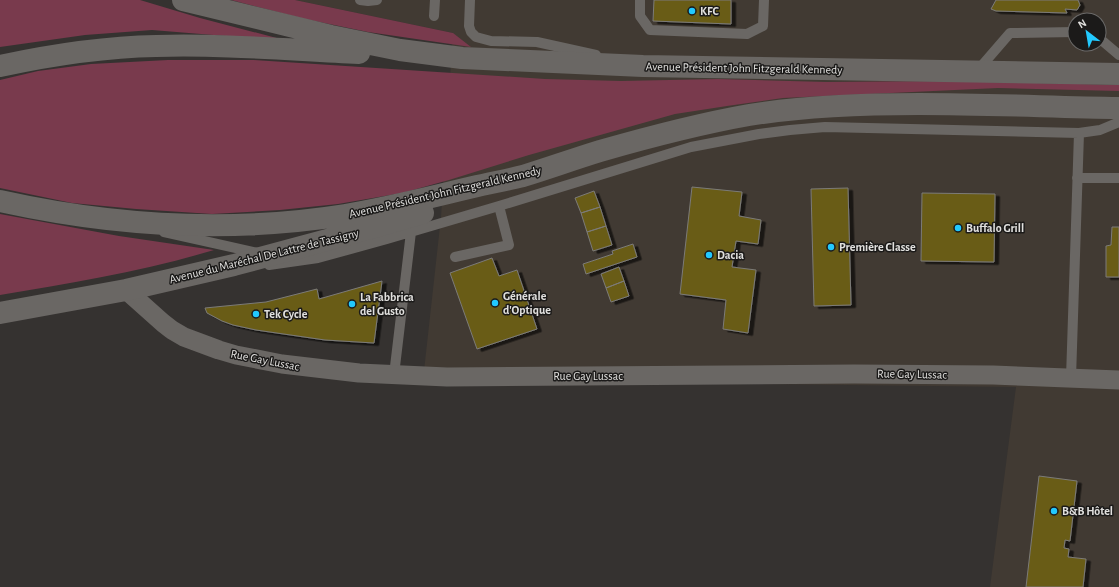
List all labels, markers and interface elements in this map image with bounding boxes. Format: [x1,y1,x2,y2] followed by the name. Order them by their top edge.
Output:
[700,5,719,17] place label: KFC
[687,6,697,16] marker: KFC
[1067,12,1107,52] north arrow
[1076,17,1088,31] text: N
[645,60,843,77] street label: Avenue Président John Fitzgerald Kennedy
[348,164,542,221] street label: Avenue Président John Fitzgerald Kennedy
[966,222,1024,234] place label: Buffalo Grill
[953,223,963,233] marker: Buffalo Grill
[168,227,360,286] street label: Avenue du Maréchal De Lattre de Tassigny
[839,241,916,253] place label: Première Classe
[826,242,836,252] marker: Première Classe
[717,249,744,261] place label: Dacia
[704,250,714,260] marker: Dacia
[503,290,551,316] place label: Générale d'Optique
[360,291,414,317] place label: La Fabbrica del Gusto
[490,298,500,308] marker: Générale d'Optique
[347,299,357,309] marker: La Fabbrica del Gusto
[264,308,308,321] place label: Tek Cycle
[251,309,261,319] marker: Tek Cycle
[229,347,301,374] street label: Rue Gay Lussac
[877,367,947,382] street label: Rue Gay Lussac
[553,370,623,383] street label: Rue Gay Lussac
[1062,505,1113,517] place label: B&B Hôtel
[1049,506,1059,516] marker: B&B Hôtel

